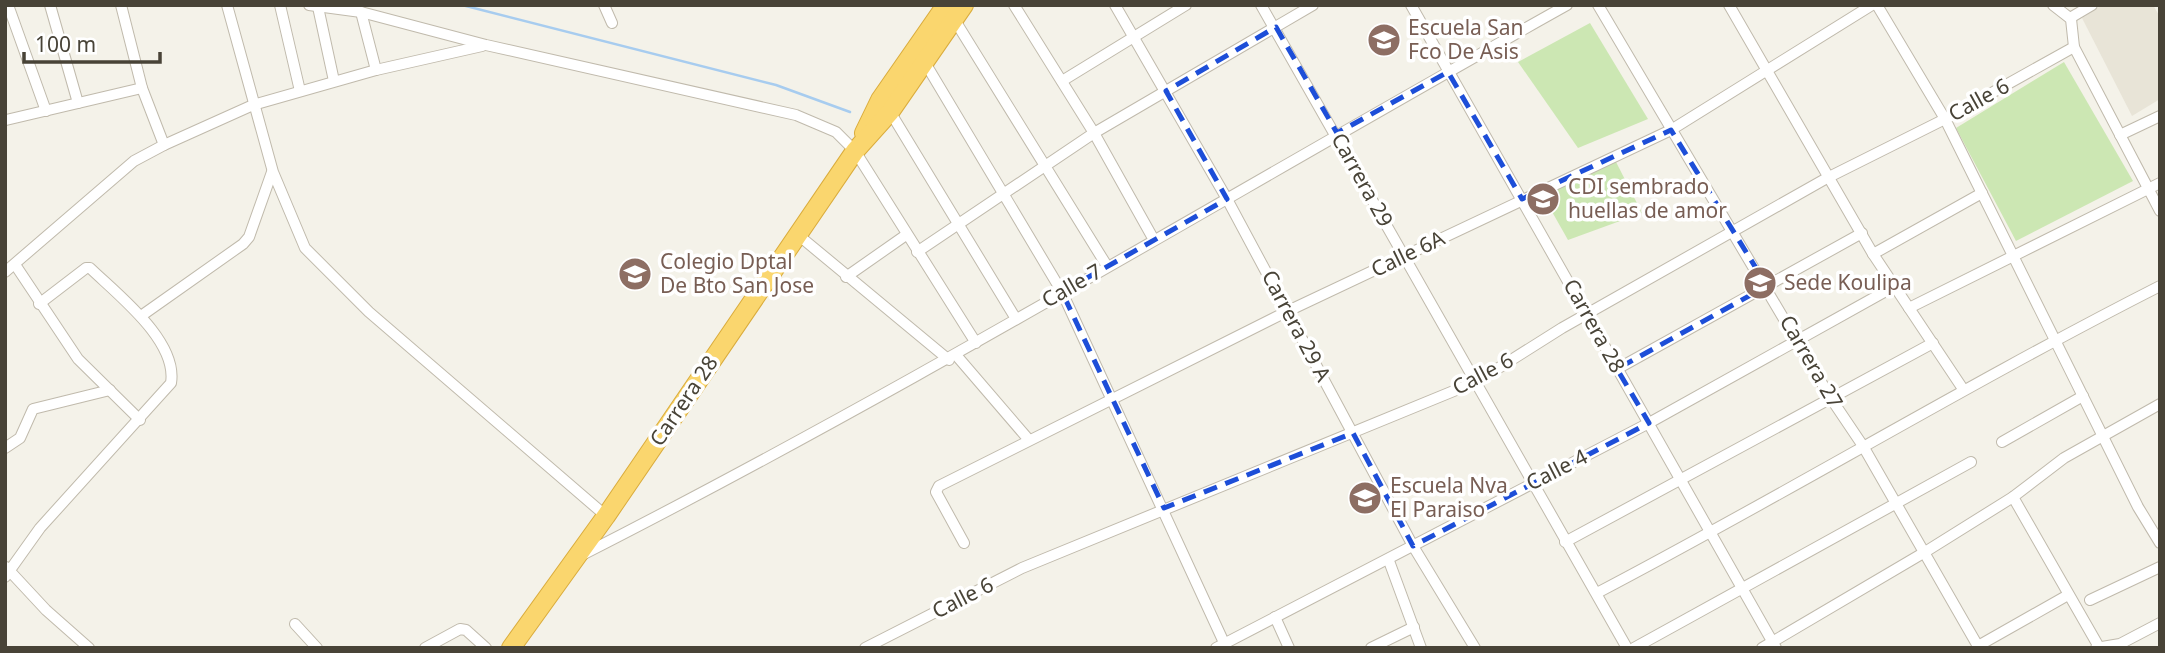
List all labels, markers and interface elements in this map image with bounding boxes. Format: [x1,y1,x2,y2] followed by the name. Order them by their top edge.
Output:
[1408,13,1524,65] place label: Escuela San Fco De Asis
[24,21,161,65] scale bar
[1365,21,1403,59] school or university icon: Escuela San Fco De Asis
[35,30,96,58] text: 100 m
[1943,71,2014,127] street label: Calle 6
[1326,128,1400,231] street label: Carrera 29
[1568,172,1727,224] place label: CDI sembrado huellas de amor
[1524,180,1562,218] school or university icon: CDI sembrado huellas de amor
[1366,223,1450,283] street label: Calle 6A
[660,247,814,299] place label: Colegio Dptal De Bto San Jose
[616,255,654,293] school or university icon: Colegio Dptal De Bto San Jose
[1036,257,1107,314] street label: Calle 7
[1741,264,1779,302] school or university icon: Sede Koulipa
[1256,265,1338,387] street label: Carrera 29 A
[1784,268,1912,296] place label: Sede Koulipa
[1558,274,1632,377] street label: Carrera 28
[1774,310,1850,413] street label: Carrera 27
[1447,345,1518,401] street label: Calle 6
[643,350,724,451] street label: Carrera 28
[1521,442,1592,496] street label: Calle 4
[1390,471,1508,523] place label: Escuela Nva El Paraiso
[1346,479,1384,517] school or university icon: Escuela Nva El Paraiso
[927,570,998,624] street label: Calle 6

